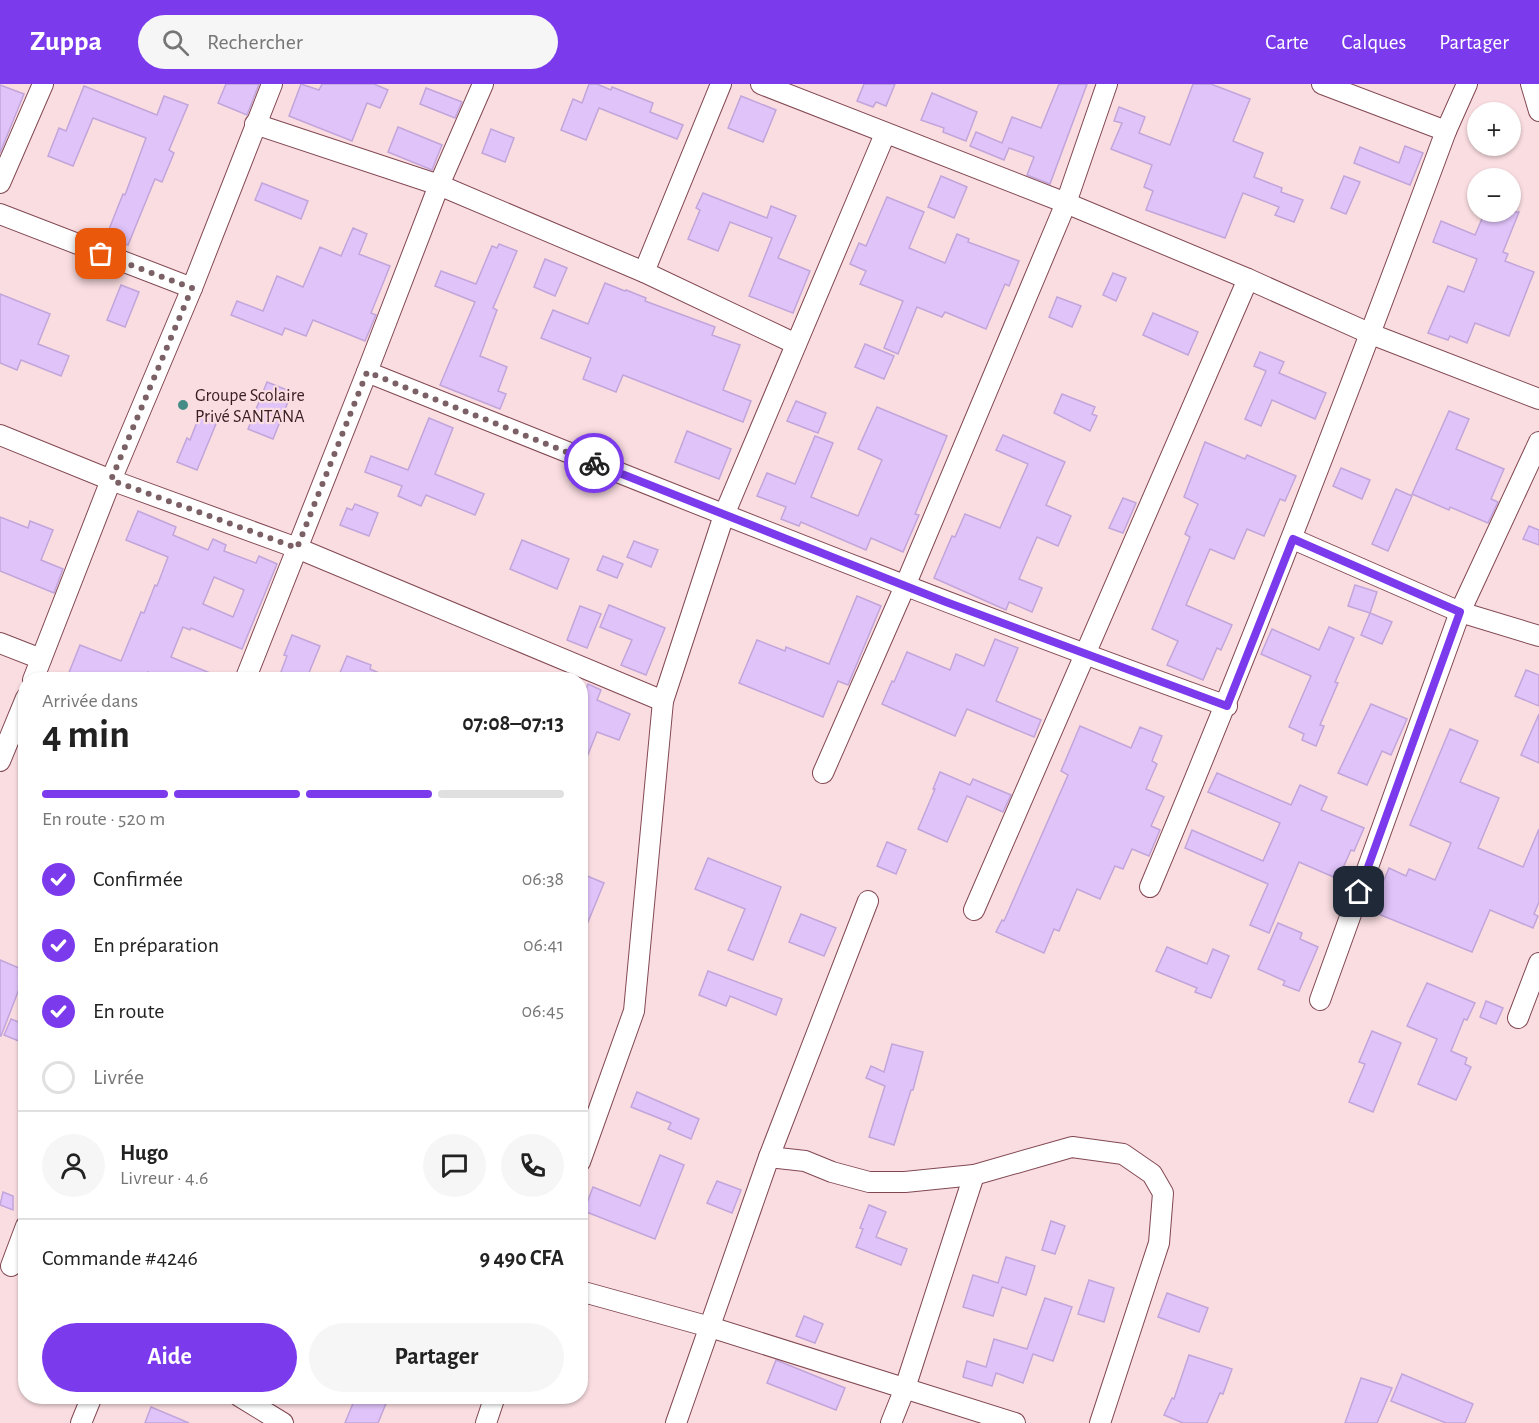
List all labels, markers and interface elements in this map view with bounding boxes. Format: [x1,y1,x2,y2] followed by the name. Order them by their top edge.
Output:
[138,15,558,69] search box
[159,26,192,59] icon: search
[30,28,102,56] text: Zuppa
[207,31,303,53] text: Rechercher
[1265,32,1309,53] text: Carte
[1342,32,1406,53] text: Calques
[1439,32,1509,53] text: Partager
[1467,102,1521,222] map controls
[1467,102,1521,156] button: +
[1467,168,1521,222] button: −
[75,228,126,279] pin
[84,237,117,270] icon: bag
[195,387,305,426] place label: Groupe Scolaire Privé SANTANA
[176,398,190,412] marker: Groupe Scolaire Privé SANTANA
[564,433,624,493] courier
[578,447,611,480] icon: bike
[42,691,138,711] text: Arrivée dans
[462,712,564,734] text: 07:08–07:13
[42,716,130,755] text: 4 min
[42,809,165,829] text: En route · 520 m
[42,863,75,896] icon: check
[1333,866,1384,917] pin
[93,868,183,890] text: Confirmée
[522,869,564,889] text: 06:38
[1342,875,1375,908] icon: home
[42,929,75,962] icon: check
[93,934,219,956] text: En préparation
[523,935,564,955] text: 06:41
[42,995,75,1028] icon: check
[93,1000,164,1022] text: En route
[521,1001,564,1021] text: 06:45
[93,1066,144,1088] text: Livrée
[42,1134,105,1197] button: person
[423,1134,486,1197] button: chat
[501,1134,564,1197] button: phone
[120,1142,168,1164] text: Hugo
[120,1168,209,1188] text: Livreur · 4.6
[42,1247,198,1269] text: Commande #4246
[480,1247,564,1269] text: 9 490 CFA
[42,1323,297,1392] button: Aide
[309,1323,564,1392] button: Partager

